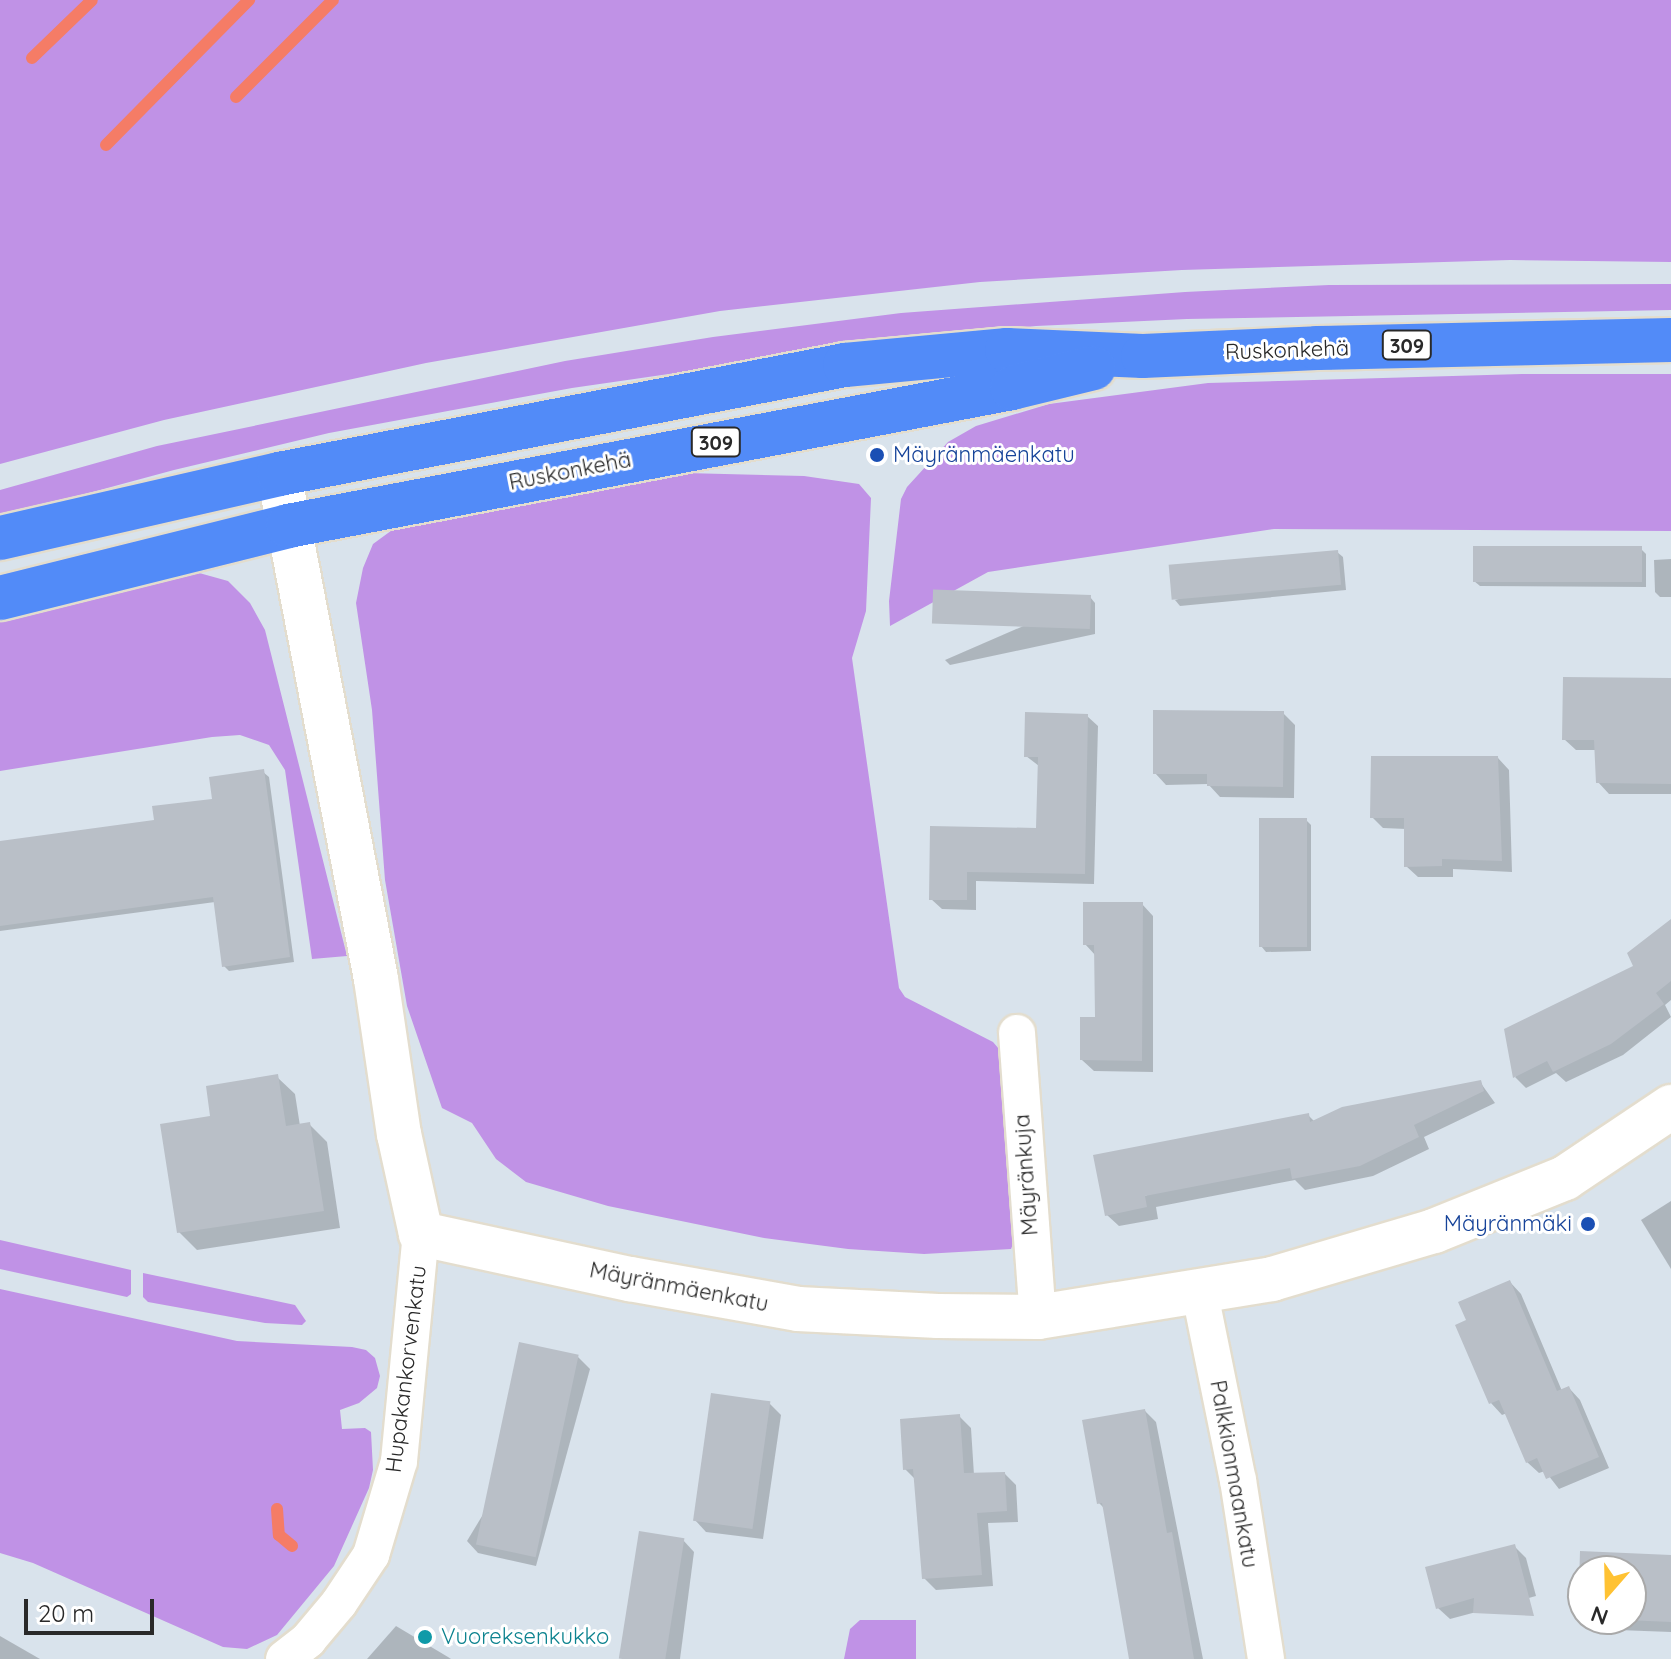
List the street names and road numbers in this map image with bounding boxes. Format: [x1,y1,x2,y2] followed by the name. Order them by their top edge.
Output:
[1381,329,1433,361] road number: 309
[1224,335,1350,365] street label: Ruskonkehä
[690,426,742,458] road number: 309
[507,446,633,496] street label: Ruskonkehä
[1009,1113,1043,1237] street label: Mäyränkuja
[587,1257,771,1317] street label: Mäyränmäenkatu
[380,1264,432,1474] street label: Hupakankorvenkatu
[1204,1378,1264,1570] street label: Palkkionmaankatu

